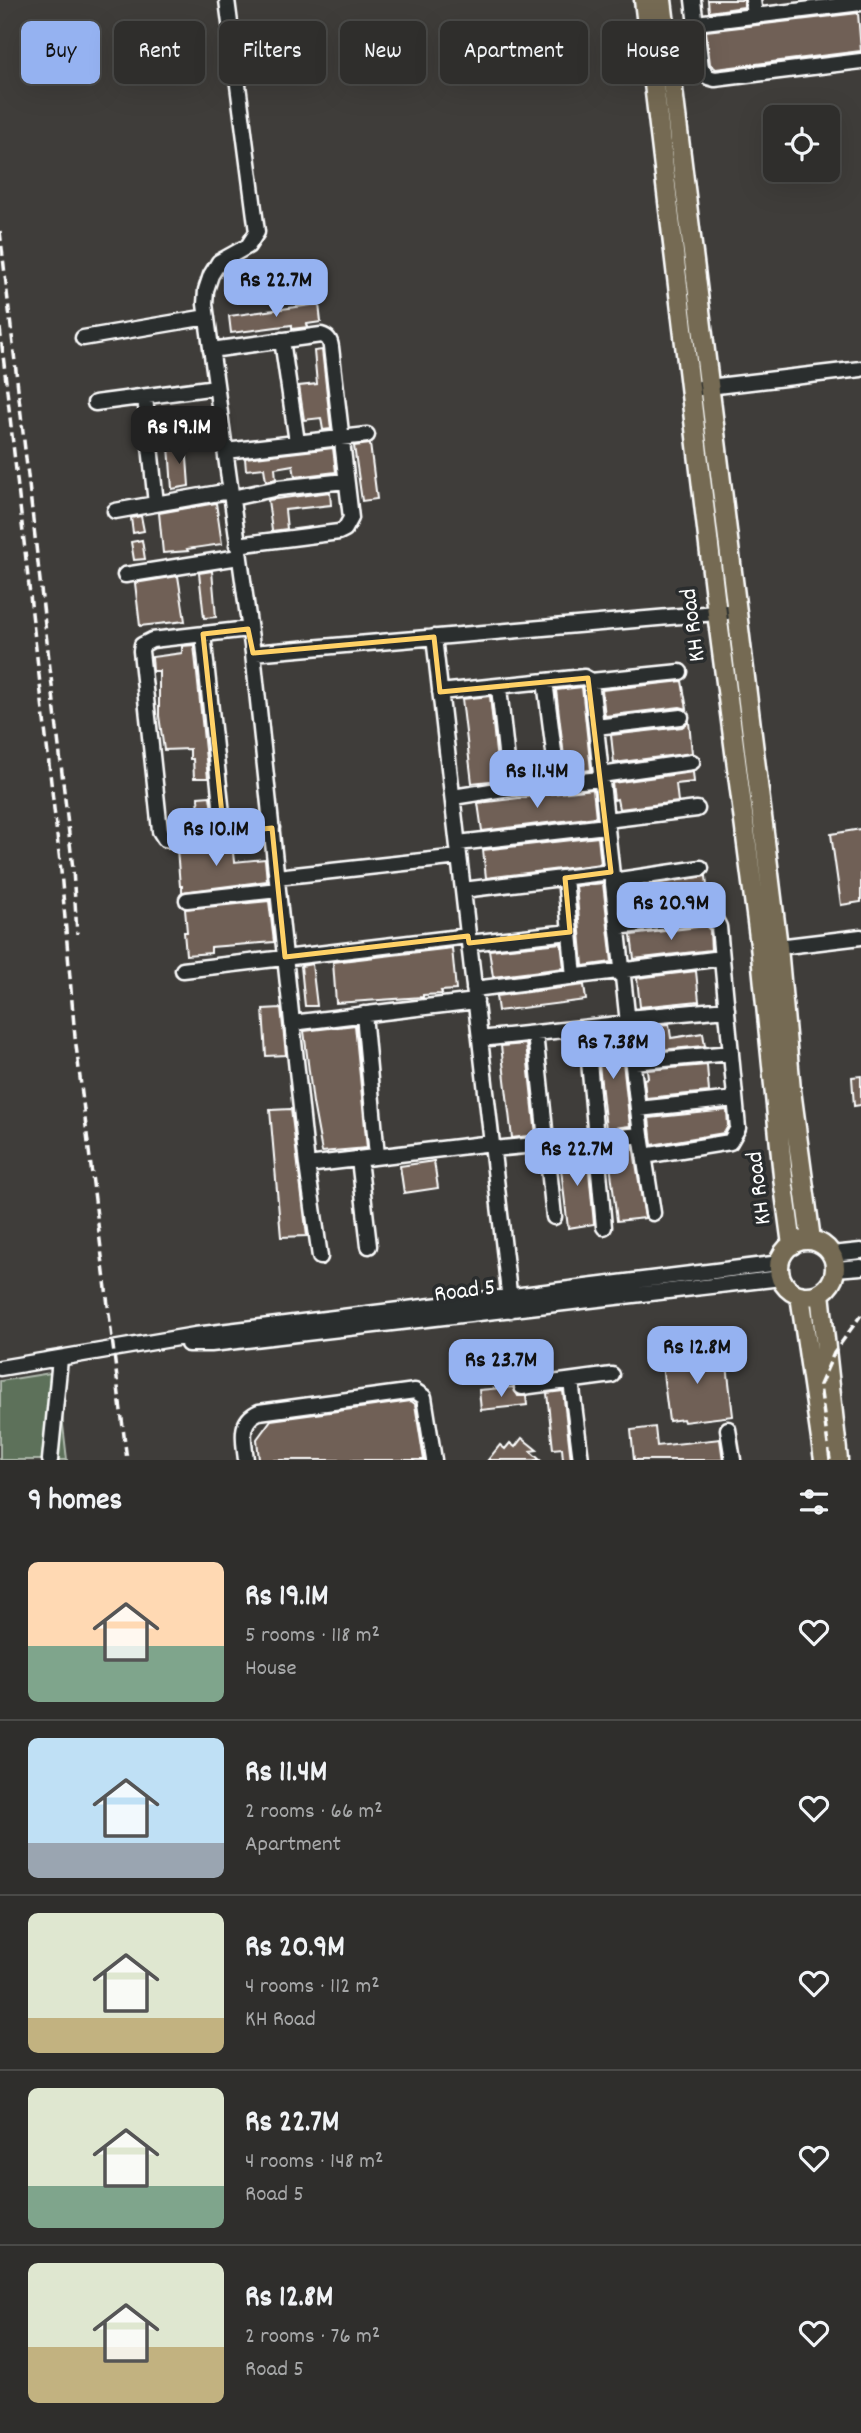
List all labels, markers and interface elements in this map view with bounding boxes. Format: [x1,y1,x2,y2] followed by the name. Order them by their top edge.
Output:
[21,21,100,84] chip: Buy
[114,21,205,84] chip: Rent
[219,21,326,84] chip: Filters
[340,21,426,84] chip: New
[440,21,588,84] chip: Apartment
[602,21,704,84] chip: House
[763,105,840,182] map controls
[763,105,840,182] button: locate
[204,260,348,319] pin: Rs 22.7M
[240,265,312,298] text: Rs 22.7M
[107,406,251,466] pin: Rs 19.1M
[147,412,211,445] text: Rs 19.1M
[673,586,715,664] street label: KH Road
[465,750,609,810] pin: Rs 11.4M
[505,756,569,789] text: Rs 11.4M
[144,808,288,868] pin: Rs 10.1M
[183,814,249,847] text: Rs 10.1M
[599,883,743,942] pin: Rs 20.9M
[633,888,709,921] text: Rs 20.9M
[541,1021,685,1081] pin: Rs 7.38M
[577,1027,649,1060] text: Rs 7.38M
[505,1128,649,1188] pin: Rs 22.7M
[541,1134,613,1167] text: Rs 22.7M
[739,1149,781,1227] street label: KH Road
[432,1271,498,1313] street label: Road 5
[625,1326,769,1386] pin: Rs 12.8M
[663,1332,731,1365] text: Rs 12.8M
[429,1340,573,1399] pin: Rs 23.7M
[465,1345,537,1378] text: Rs 23.7M
[28,1481,122,1524] text: 9 homes
[795,1483,833,1521] icon: filters
[245,1577,329,1620] text: Rs 19.1M
[84,1590,168,1674] icon: home
[795,1613,833,1651] icon: heart
[245,1620,380,1653] text: 5 rooms · 118 m²
[245,1653,297,1686] text: House
[245,1753,327,1796] text: Rs 11.4M
[84,1766,168,1850] icon: home
[795,1789,833,1827] icon: heart
[245,1796,383,1829] text: 2 rooms · 66 m²
[245,1829,341,1862] text: Apartment
[245,1928,345,1971] text: Rs 20.9M
[84,1941,168,2025] icon: home
[795,1964,833,2002] icon: heart
[245,1971,380,2004] text: 4 rooms · 112 m²
[245,2004,316,2037] text: KH Road
[245,2103,339,2146] text: Rs 22.7M
[84,2116,168,2200] icon: home
[795,2139,833,2177] icon: heart
[245,2146,383,2179] text: 4 rooms · 148 m²
[245,2179,304,2212] text: Road 5
[245,2278,333,2321] text: Rs 12.8M
[84,2291,168,2375] icon: home
[795,2314,833,2352] icon: heart
[245,2321,380,2354] text: 2 rooms · 76 m²
[245,2354,304,2387] text: Road 5

